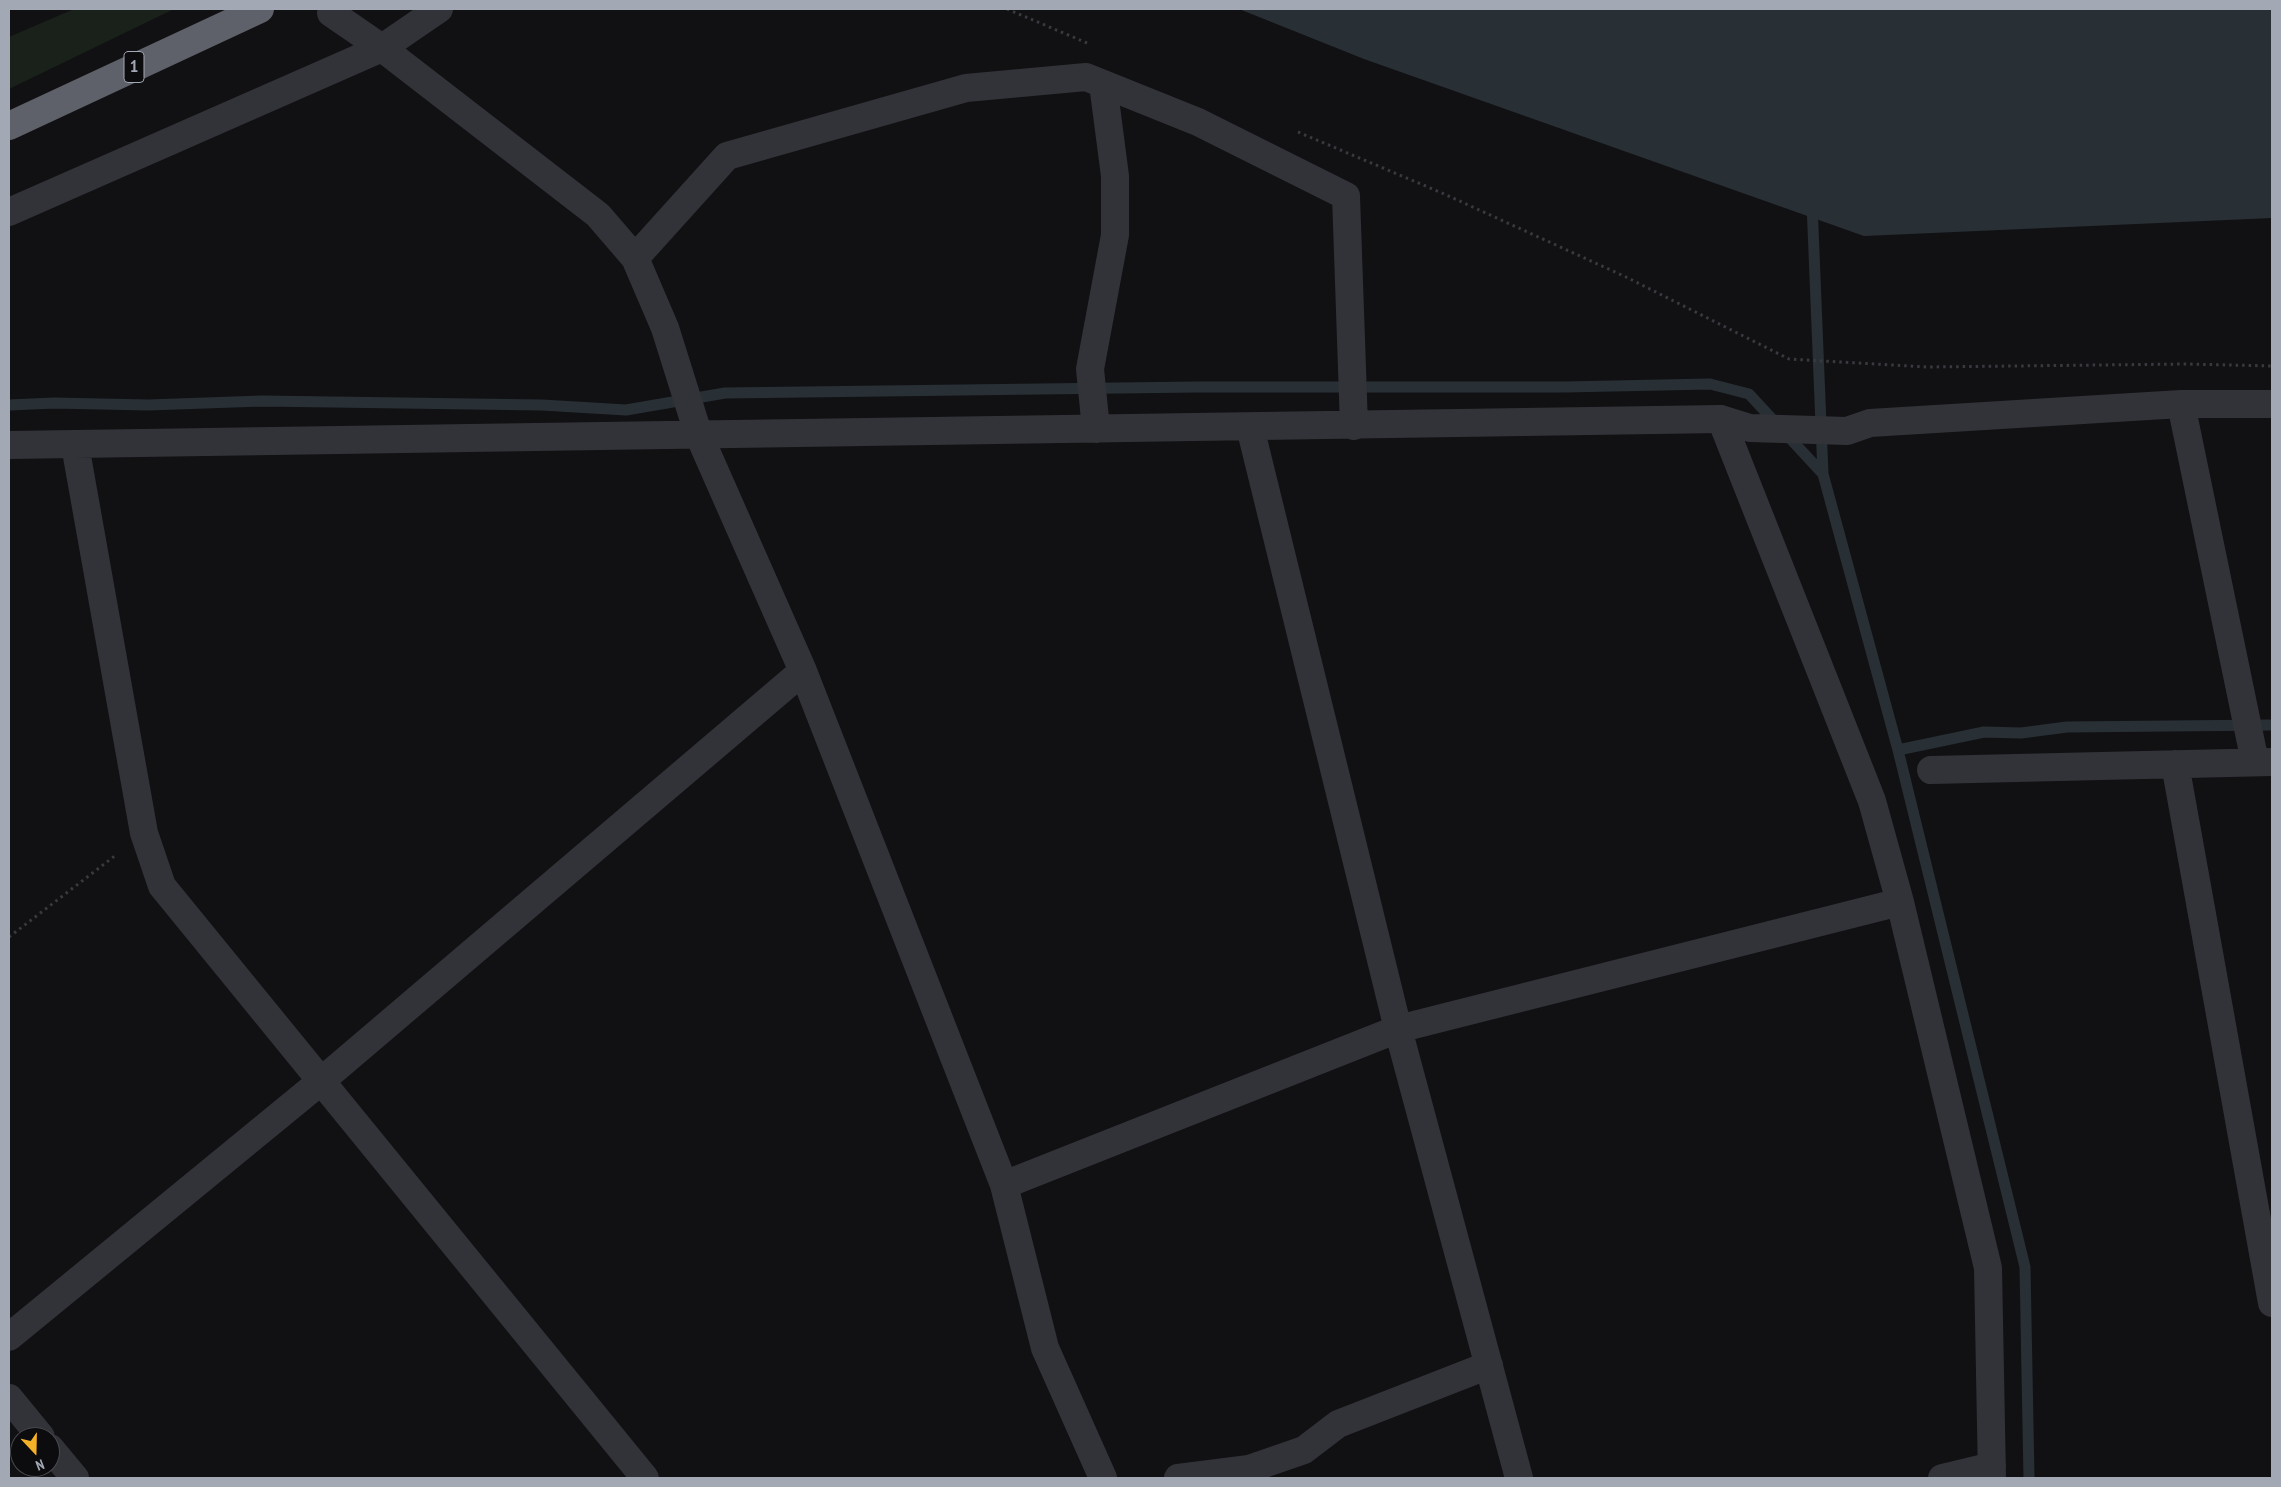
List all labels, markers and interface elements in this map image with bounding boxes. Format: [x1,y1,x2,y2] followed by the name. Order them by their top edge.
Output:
[124,52,144,82] road number: 1
[10,1427,60,1477] north arrow
[33,1455,47,1475] text: N

